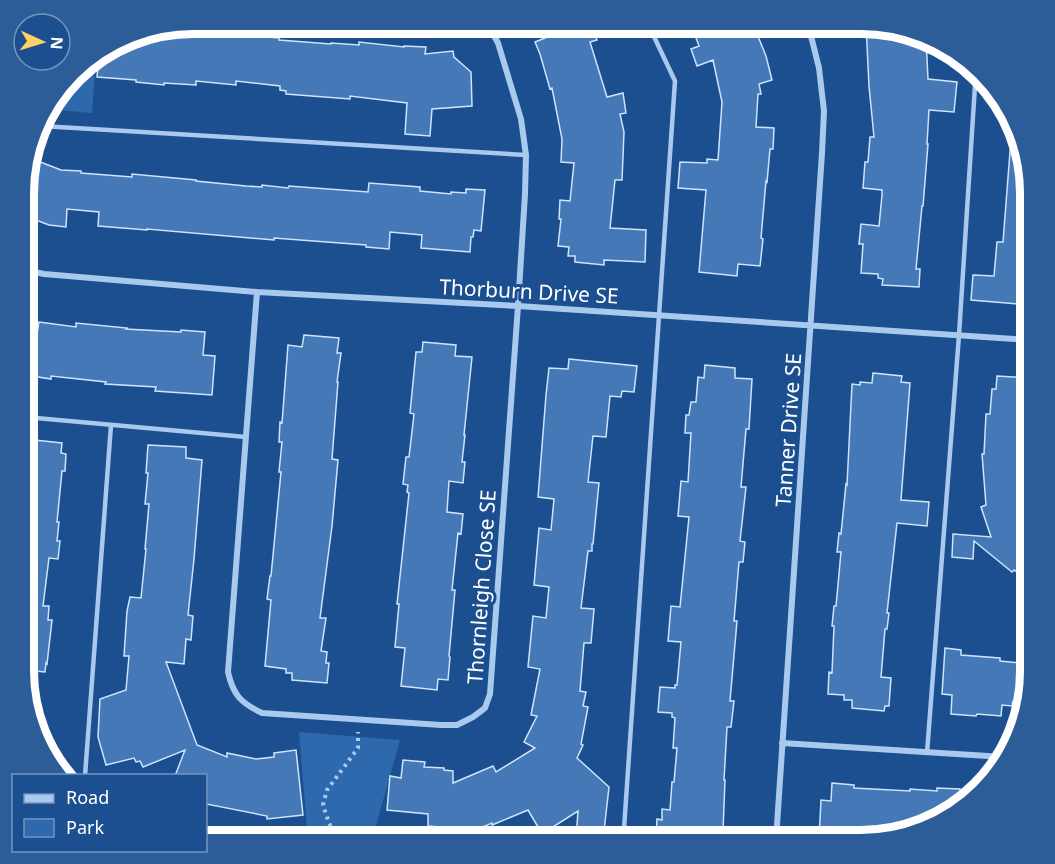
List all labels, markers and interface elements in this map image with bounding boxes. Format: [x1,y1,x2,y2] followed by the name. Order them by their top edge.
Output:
[12,12,72,72] north arrow
[46,36,68,50] text: N
[439,272,619,310] street label: Thorburn Drive SE
[769,352,807,508] street label: Tanner Drive SE
[460,489,502,685] street label: Thornleigh Close SE
[12,774,207,852] legend
[66,785,109,809] text: Road
[66,815,104,839] text: Park

